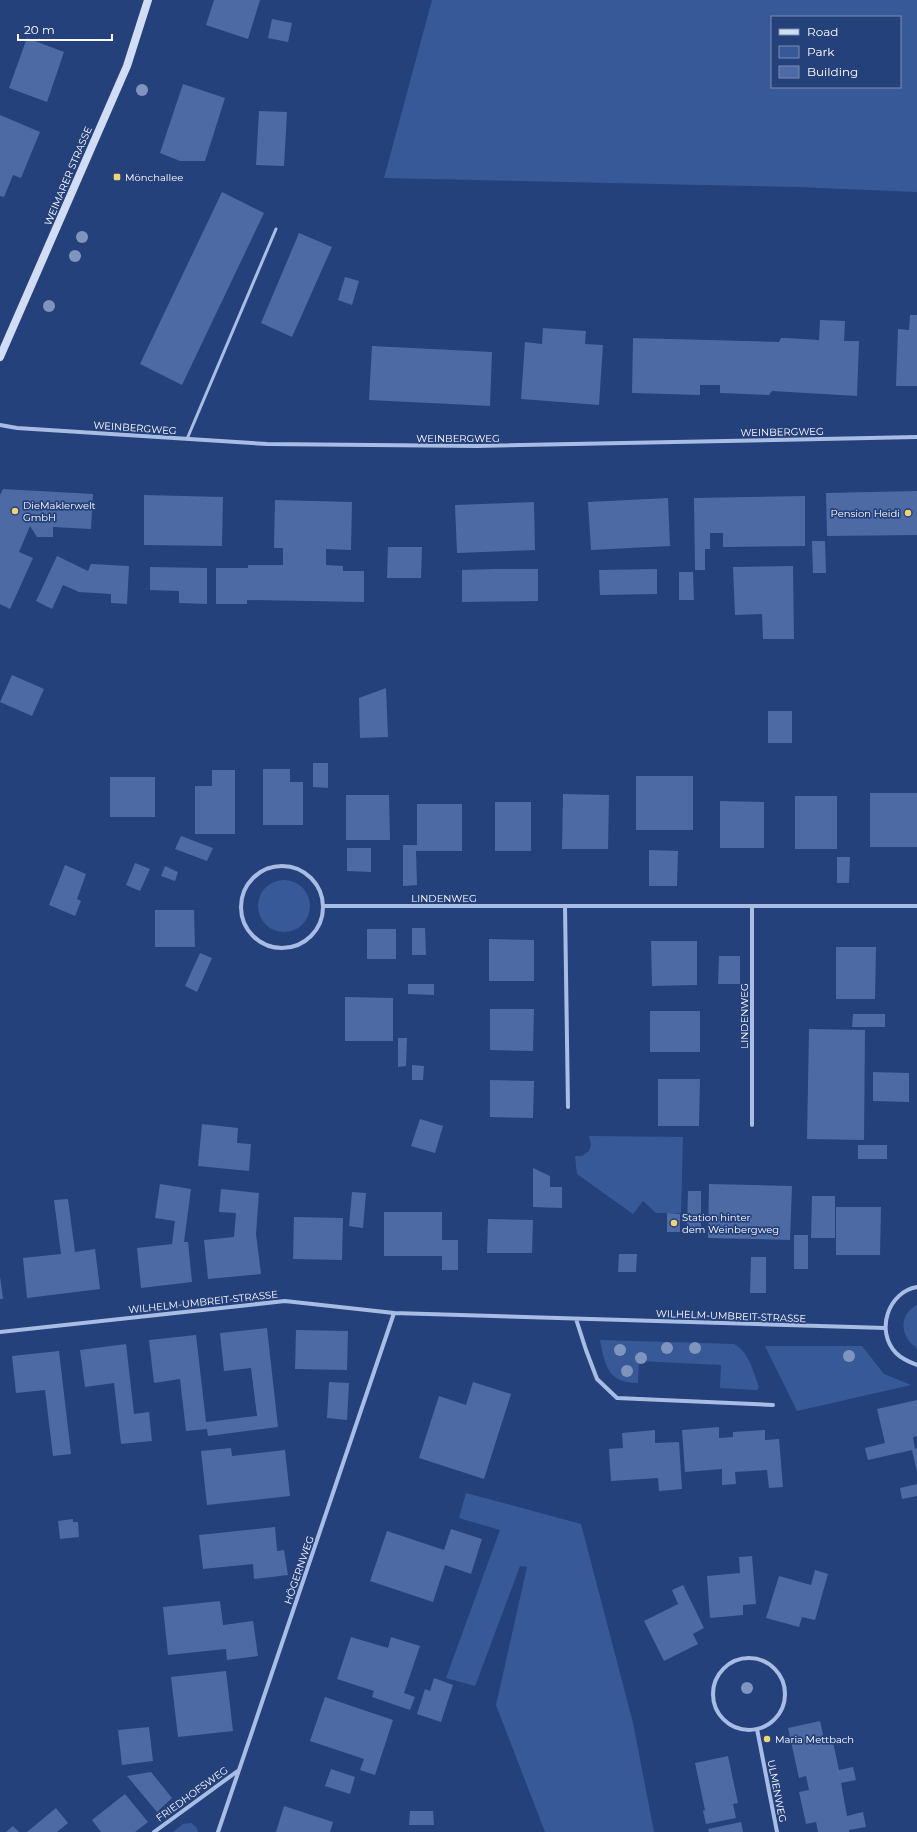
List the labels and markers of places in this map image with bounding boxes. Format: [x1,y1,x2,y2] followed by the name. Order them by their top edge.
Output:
[125,171,183,184] place label: Mönchallee
[112,172,122,182] marker: Mönchallee
[23,499,96,524] place label: DieMaklerwelt GmbH
[10,506,20,516] marker: DieMaklerwelt GmbH
[831,507,900,520] place label: Pension Heidi
[903,508,913,518] marker: Pension Heidi
[682,1211,779,1236] place label: Station hinter dem Weinbergweg
[669,1218,679,1228] marker: Station hinter dem Weinbergweg
[775,1733,854,1746] place label: Maria Mettbach
[762,1734,772,1744] marker: Maria Mettbach

